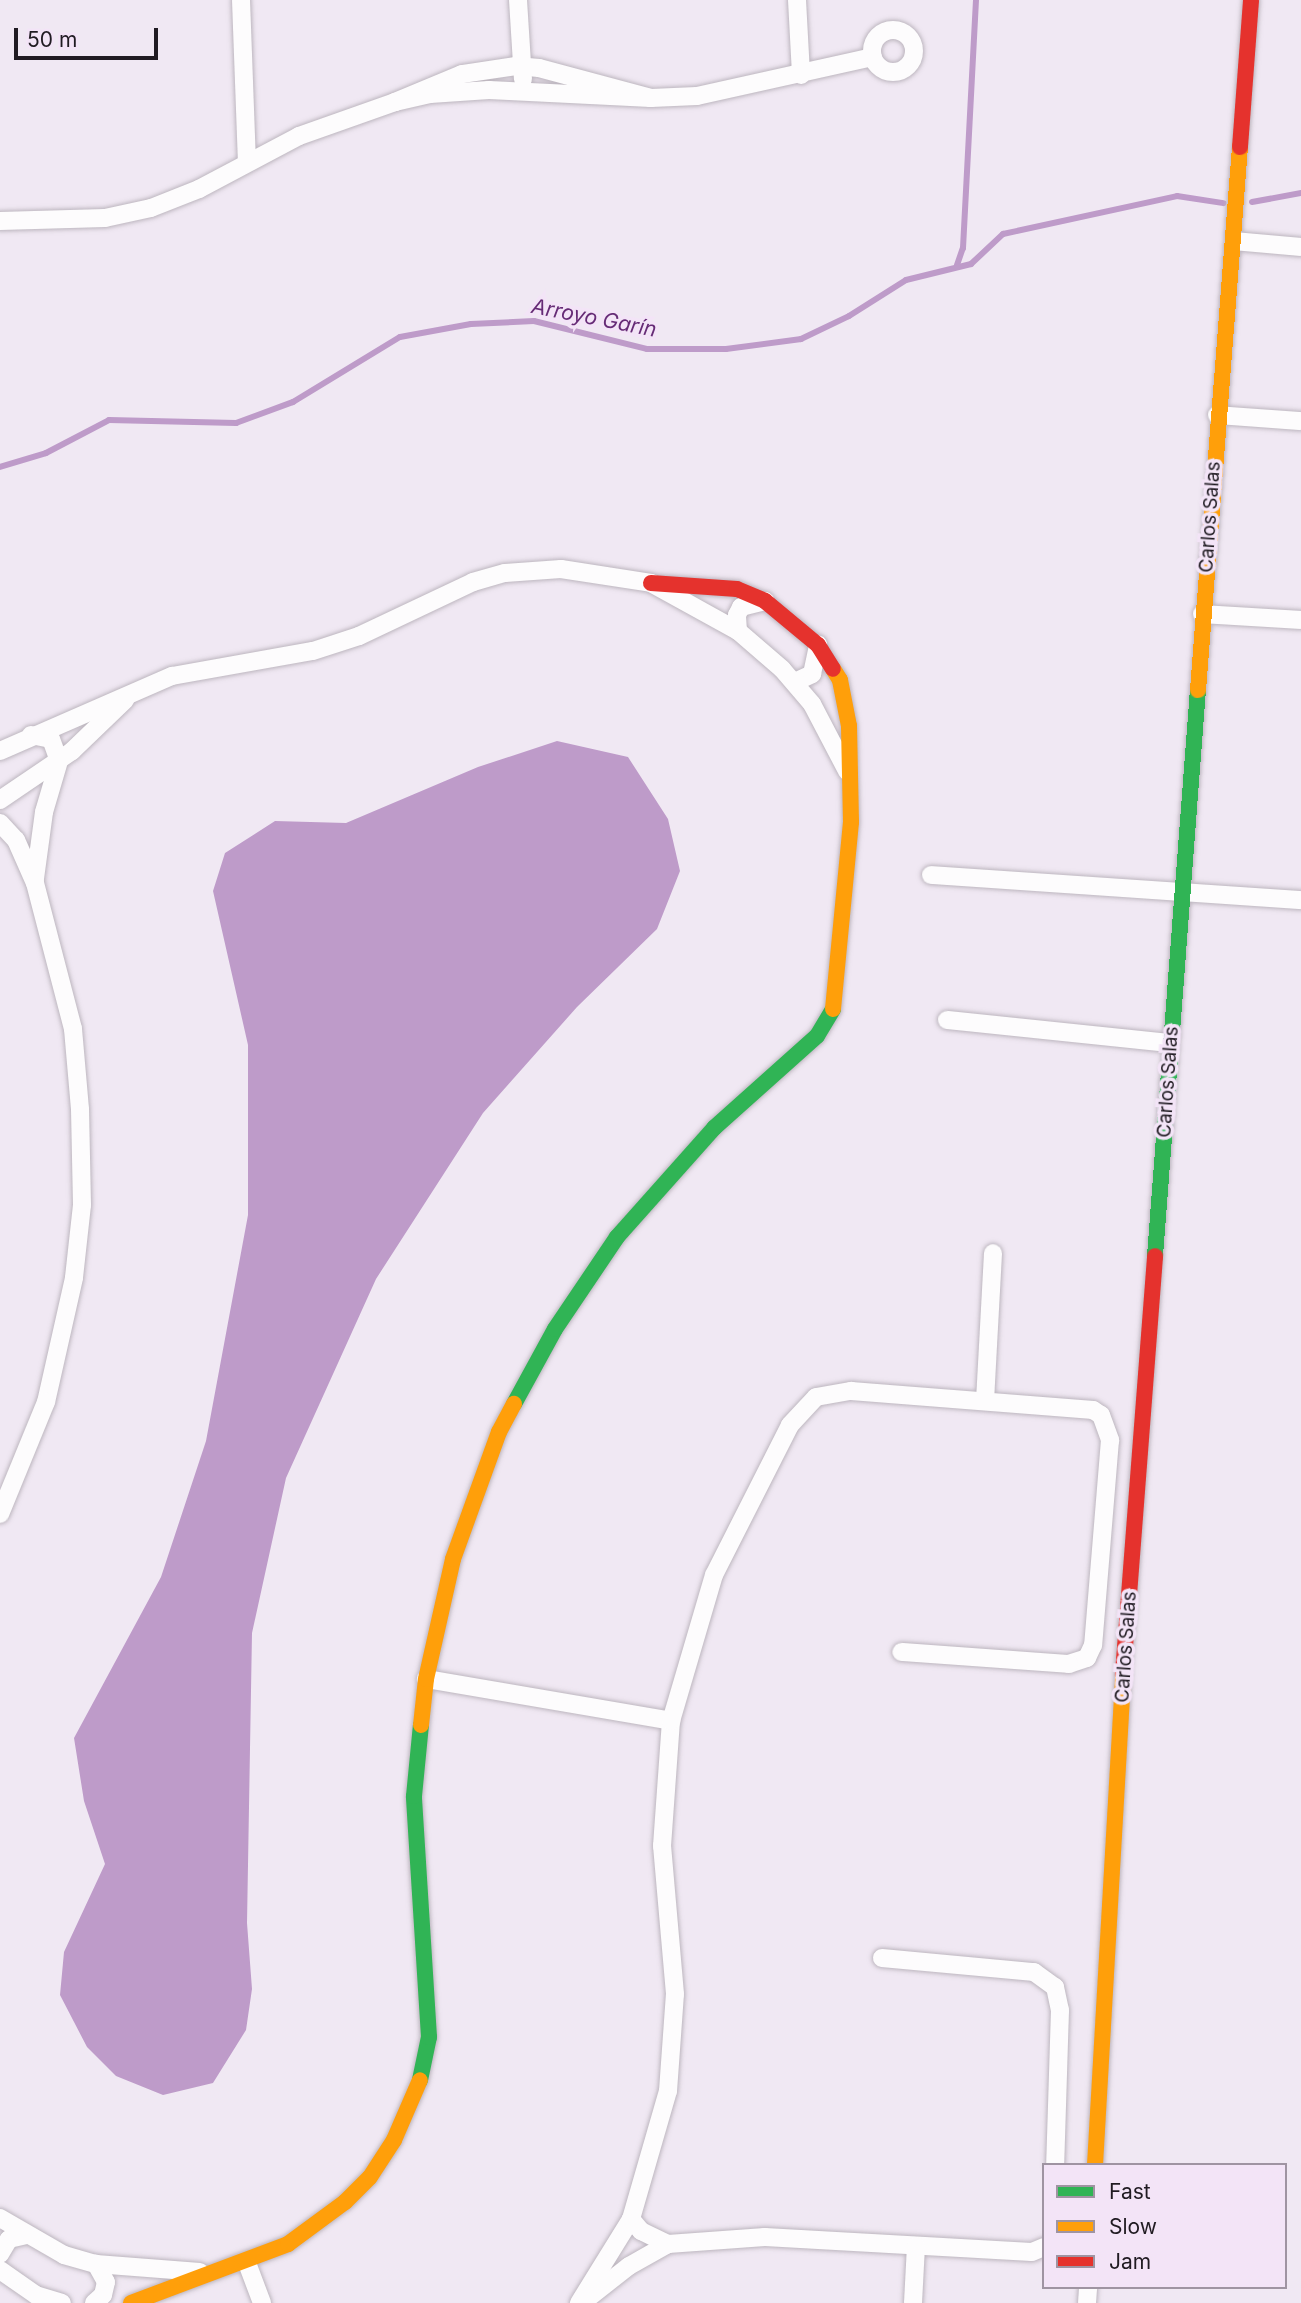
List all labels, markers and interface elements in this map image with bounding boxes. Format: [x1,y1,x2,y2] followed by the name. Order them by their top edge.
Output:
[18,14,161,58] scale bar
[27,27,77,52] text: 50 m
[529,294,659,342] water label: Arroyo Garín
[1195,461,1225,573] street label: Carlos Salas
[1153,1026,1183,1138] street label: Carlos Salas
[1111,1591,1141,1703] street label: Carlos Salas
[1042,2163,1287,2289] legend
[1109,2179,1151,2204] text: Fast
[1109,2214,1157,2239] text: Slow
[1109,2249,1151,2274] text: Jam

